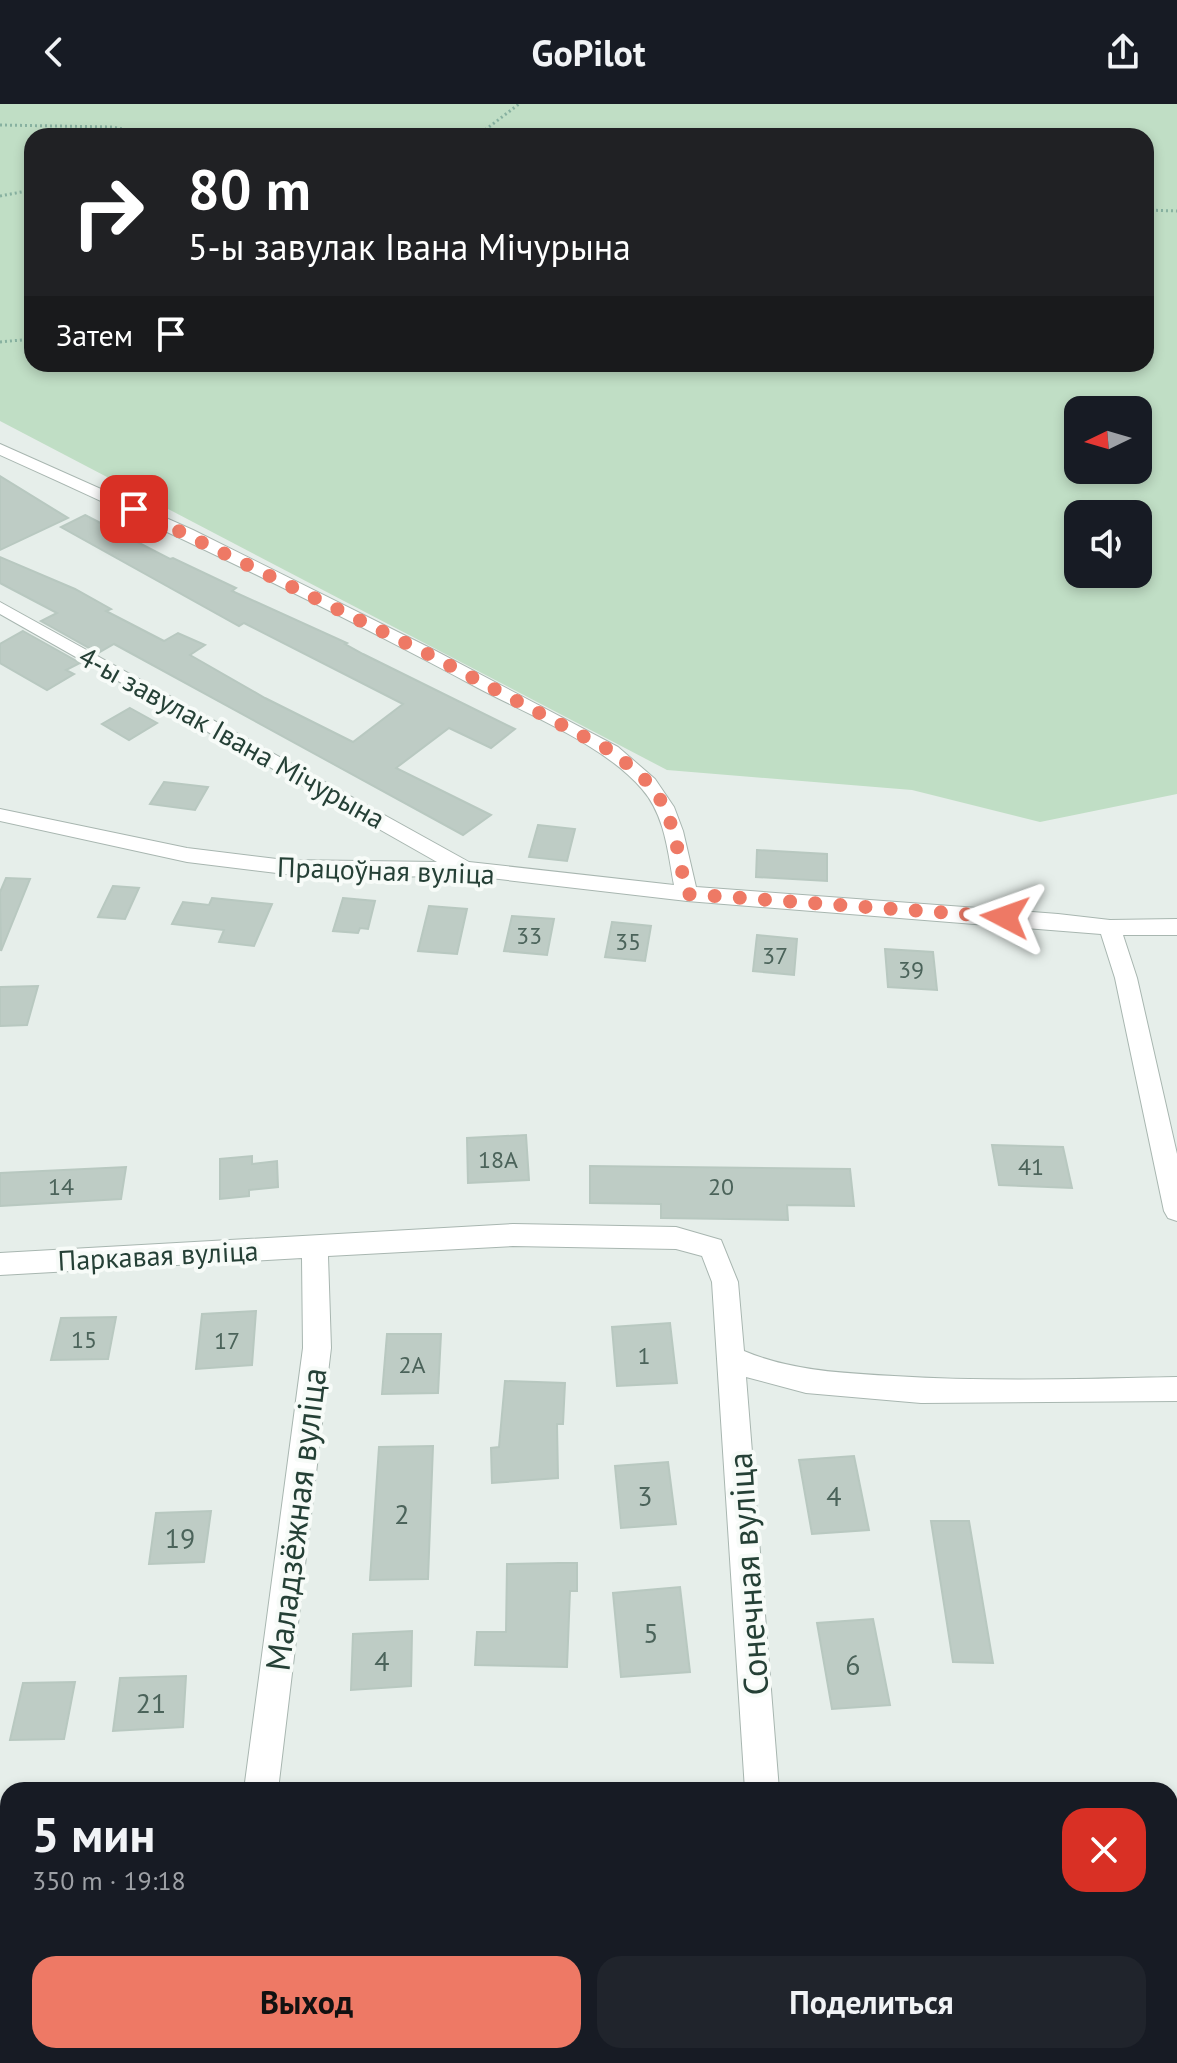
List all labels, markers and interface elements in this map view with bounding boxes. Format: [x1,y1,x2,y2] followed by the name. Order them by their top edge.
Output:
[531,29,646,76] text: GoPilot
[32,30,76,74] icon: back
[1101,30,1145,74] icon: share
[188,153,311,225] text: 80 m
[56,160,160,264] icon: right
[188,223,631,270] text: 5-ы завулак Івана Мічурына
[149,312,193,356] icon: arrive
[56,315,133,354] text: Затем
[1064,396,1152,484] north arrow
[1064,396,1152,588] map controls
[100,475,168,543] pin
[112,487,156,531] icon: arrive
[1064,500,1152,588] button: sound
[72,637,392,837] street label: 4-ы завулак Івана Мічурына
[277,848,495,892] street label: Працоўная вуліца
[963,875,1047,959] position arrow
[516,920,542,951] house number: 33
[615,926,641,957] house number: 35
[762,940,788,971] house number: 37
[898,954,924,985] house number: 39
[478,1144,518,1175] house number: 18А
[1018,1151,1044,1182] house number: 41
[48,1171,74,1202] house number: 14
[708,1171,734,1202] house number: 20
[57,1231,259,1279] street label: Паркавая вуліца
[71,1324,97,1355] house number: 15
[214,1325,240,1356] house number: 17
[637,1340,651,1371] house number: 1
[398,1349,426,1380] house number: 2А
[255,1365,335,1673] street label: Маладзёжная вуліца
[717,1451,777,1697] street label: Сонечная вуліца
[637,1477,653,1514] house number: 3
[826,1477,842,1514] house number: 4
[394,1495,410,1532] house number: 2
[165,1519,195,1556] house number: 19
[643,1614,659,1651] house number: 5
[374,1642,390,1679] house number: 4
[845,1646,861,1683] house number: 6
[136,1684,166,1721] house number: 21
[32,1803,155,1865] text: 5 мин
[1062,1808,1146,1892] button: close
[32,1864,186,1897] text: 350 m · 19:18
[32,1956,581,2048] button: Выход
[597,1956,1146,2048] button: Поделиться

